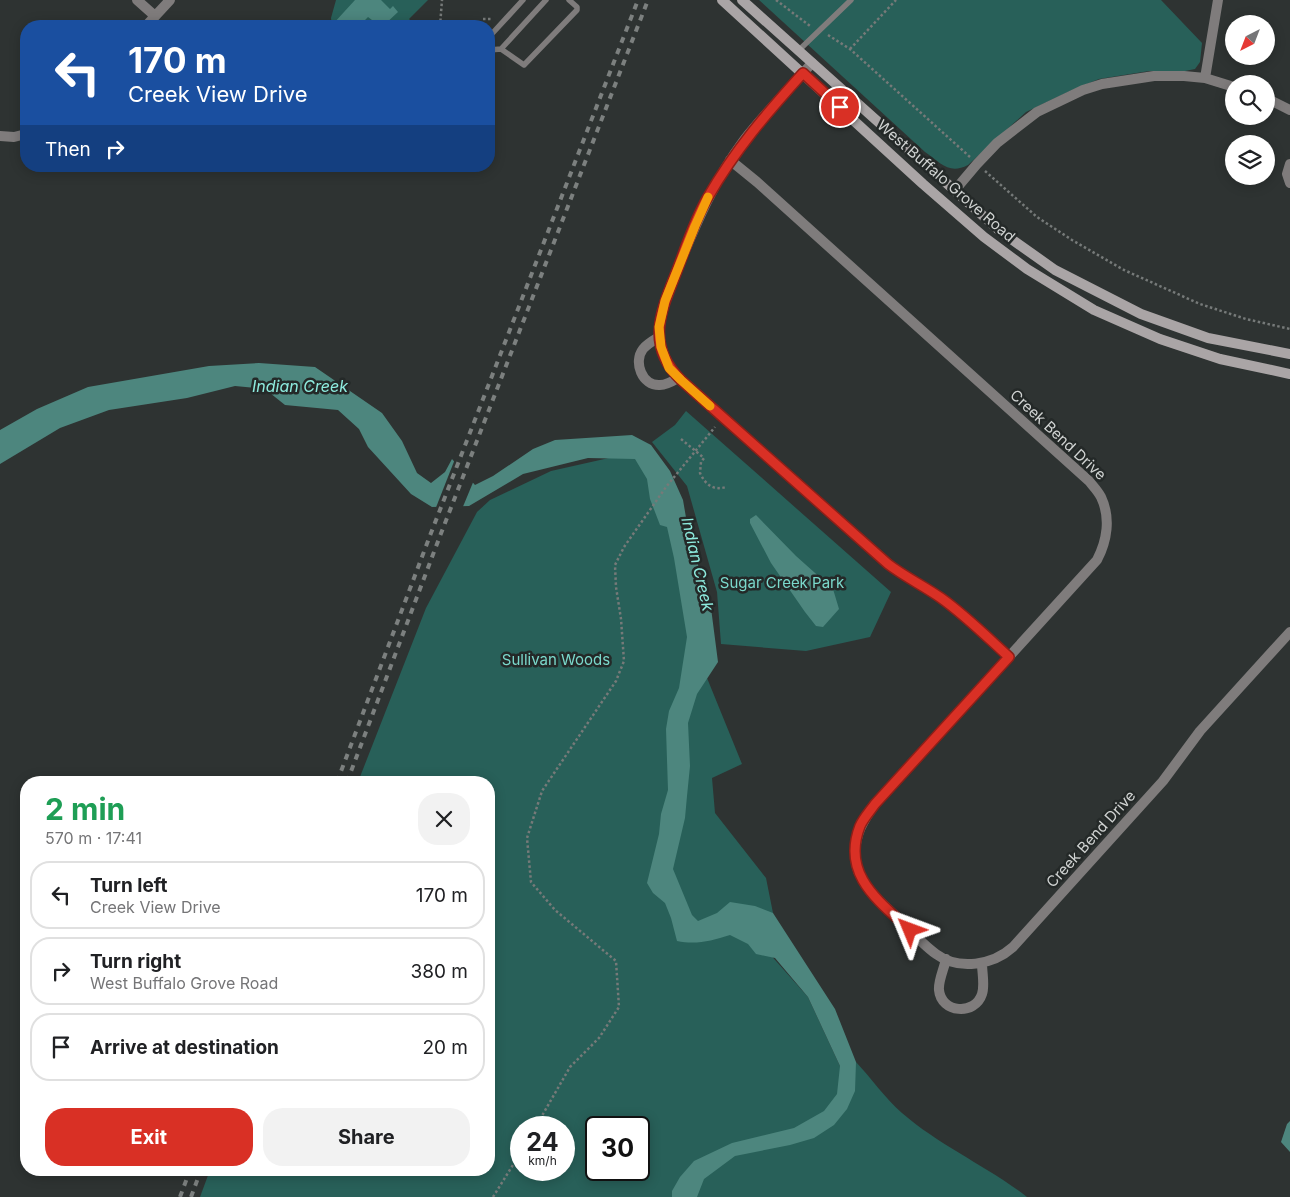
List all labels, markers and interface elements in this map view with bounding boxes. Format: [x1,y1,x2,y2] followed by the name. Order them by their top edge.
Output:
[1225,15,1275,65] north arrow
[1225,15,1275,185] map controls
[128,39,227,81] text: 170 m
[45,40,110,105] icon: left
[1225,75,1275,125] button: search
[128,81,308,107] text: Creek View Drive
[819,86,861,128] pin
[826,93,854,121] icon: arrive
[873,116,1019,246] street label: West Buffalo Grove Road
[101,135,129,163] icon: right
[1225,135,1275,185] button: layers
[45,138,91,161] text: Then
[252,376,348,396] water label: Indian Creek
[1006,385,1110,484] street label: Creek Bend Drive
[677,515,719,613] water label: Indian Creek
[720,573,845,592] park label: Sugar Creek Park
[502,650,610,669] park label: Sullivan Woods
[1042,786,1139,891] street label: Creek Bend Drive
[45,791,125,827] text: 2 min
[418,793,470,845] button: close
[45,828,142,848] text: 570 m · 17:41
[90,874,168,897] text: Turn left
[47,881,75,909] icon: left
[416,884,468,907] text: 170 m
[90,897,221,917] text: Creek View Drive
[883,903,935,955] position arrow
[90,950,181,973] text: Turn right
[47,957,75,985] icon: right
[411,960,468,983] text: 380 m
[90,973,278,993] text: West Buffalo Grove Road
[47,1033,75,1061] icon: arrive
[90,1036,279,1059] text: Arrive at destination
[422,1036,468,1059] text: 20 m
[45,1108,253,1166] button: Exit
[263,1108,470,1166] button: Share
[585,1116,650,1181] speed limit sign: 30
[526,1127,559,1157] text: 24
[528,1153,557,1168] text: km/h

